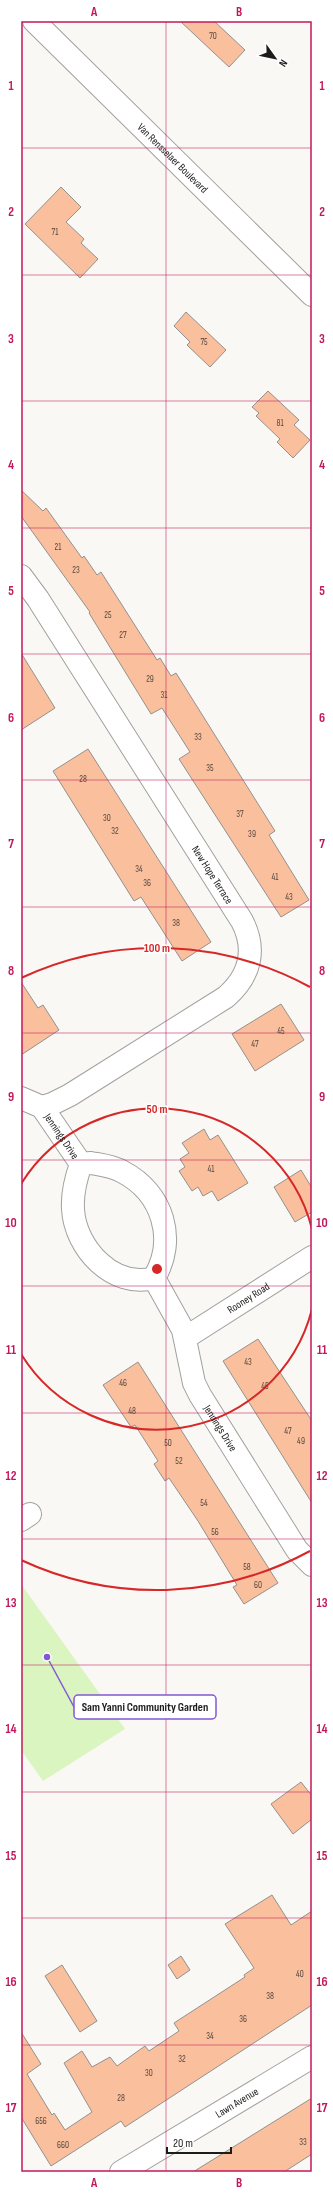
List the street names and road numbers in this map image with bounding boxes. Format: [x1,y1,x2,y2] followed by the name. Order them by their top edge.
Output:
[135,120,211,196] street label: Van Rensselaer Boulevard
[189,843,236,906] street label: New Hope Terrace
[41,1110,82,1161] street label: Jennings Drive
[225,1279,272,1316] street label: Rooney Road
[201,1402,240,1454] street label: Jennings Drive
[213,2084,261,2120] street label: Lawn Avenue

